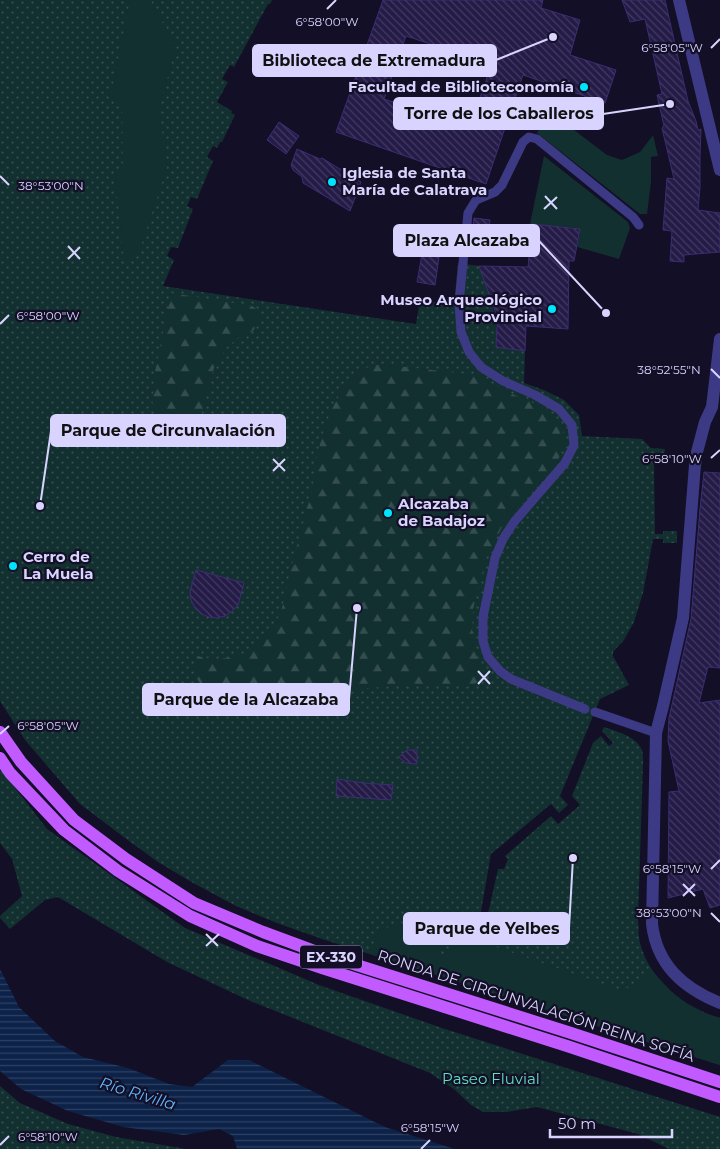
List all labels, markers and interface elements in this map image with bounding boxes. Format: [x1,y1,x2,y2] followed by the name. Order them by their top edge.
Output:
[296,14,358,29] text: 6°58'00"W
[641,40,703,55] text: 6°58'05"W
[253,45,496,76] callout: Biblioteca de Extremadura
[262,51,486,70] text: Biblioteca de Extremadura
[348,77,574,96] place label: Facultad de Biblioteconomía
[578,81,590,93] marker: Facultad de Biblioteconomía
[394,98,603,129] callout: Torre de los Caballeros
[404,104,594,123] text: Torre de los Caballeros
[342,163,487,199] place label: Iglesia de Santa María de Calatrava
[326,176,338,188] marker: Iglesia de Santa María de Calatrava
[18,178,84,193] text: 38°53'00"N
[394,225,539,256] callout: Plaza Alcazaba
[404,231,530,250] text: Plaza Alcazaba
[380,290,542,326] place label: Museo Arqueológico Provincial
[546,303,558,315] marker: Museo Arqueológico Provincial
[17,308,79,323] text: 6°58'00"W
[637,362,701,377] text: 38°52'55"N
[51,415,285,446] callout: Parque de Circunvalación
[61,421,275,440] text: Parque de Circunvalación
[642,451,702,466] text: 6°58'10"W
[397,494,485,530] place label: Alcazaba de Badajoz
[382,507,394,519] marker: Alcazaba de Badajoz
[23,547,94,583] place label: Cerro de La Muela
[7,560,19,572] marker: Cerro de La Muela
[143,684,349,715] callout: Parque de la Alcazaba
[153,690,339,709] text: Parque de la Alcazaba
[17,718,79,733] text: 6°58'05"W
[643,861,701,876] text: 6°58'15"W
[636,905,702,920] text: 38°53'00"N
[404,913,569,944] callout: Parque de Yelbes
[415,919,560,938] text: Parque de Yelbes
[375,945,697,1066] street label: RONDA DE CIRCUNVALACIÓN REINA SOFÍA
[300,946,362,969] road number: EX-330
[442,1069,540,1088] park label: Paseo Fluvial
[98,1073,178,1114] water label: Río Rivilla
[550,1106,672,1138] scale bar
[558,1114,596,1133] text: 50 m
[401,1120,459,1135] text: 6°58'15"W
[18,1129,78,1144] text: 6°58'10"W

